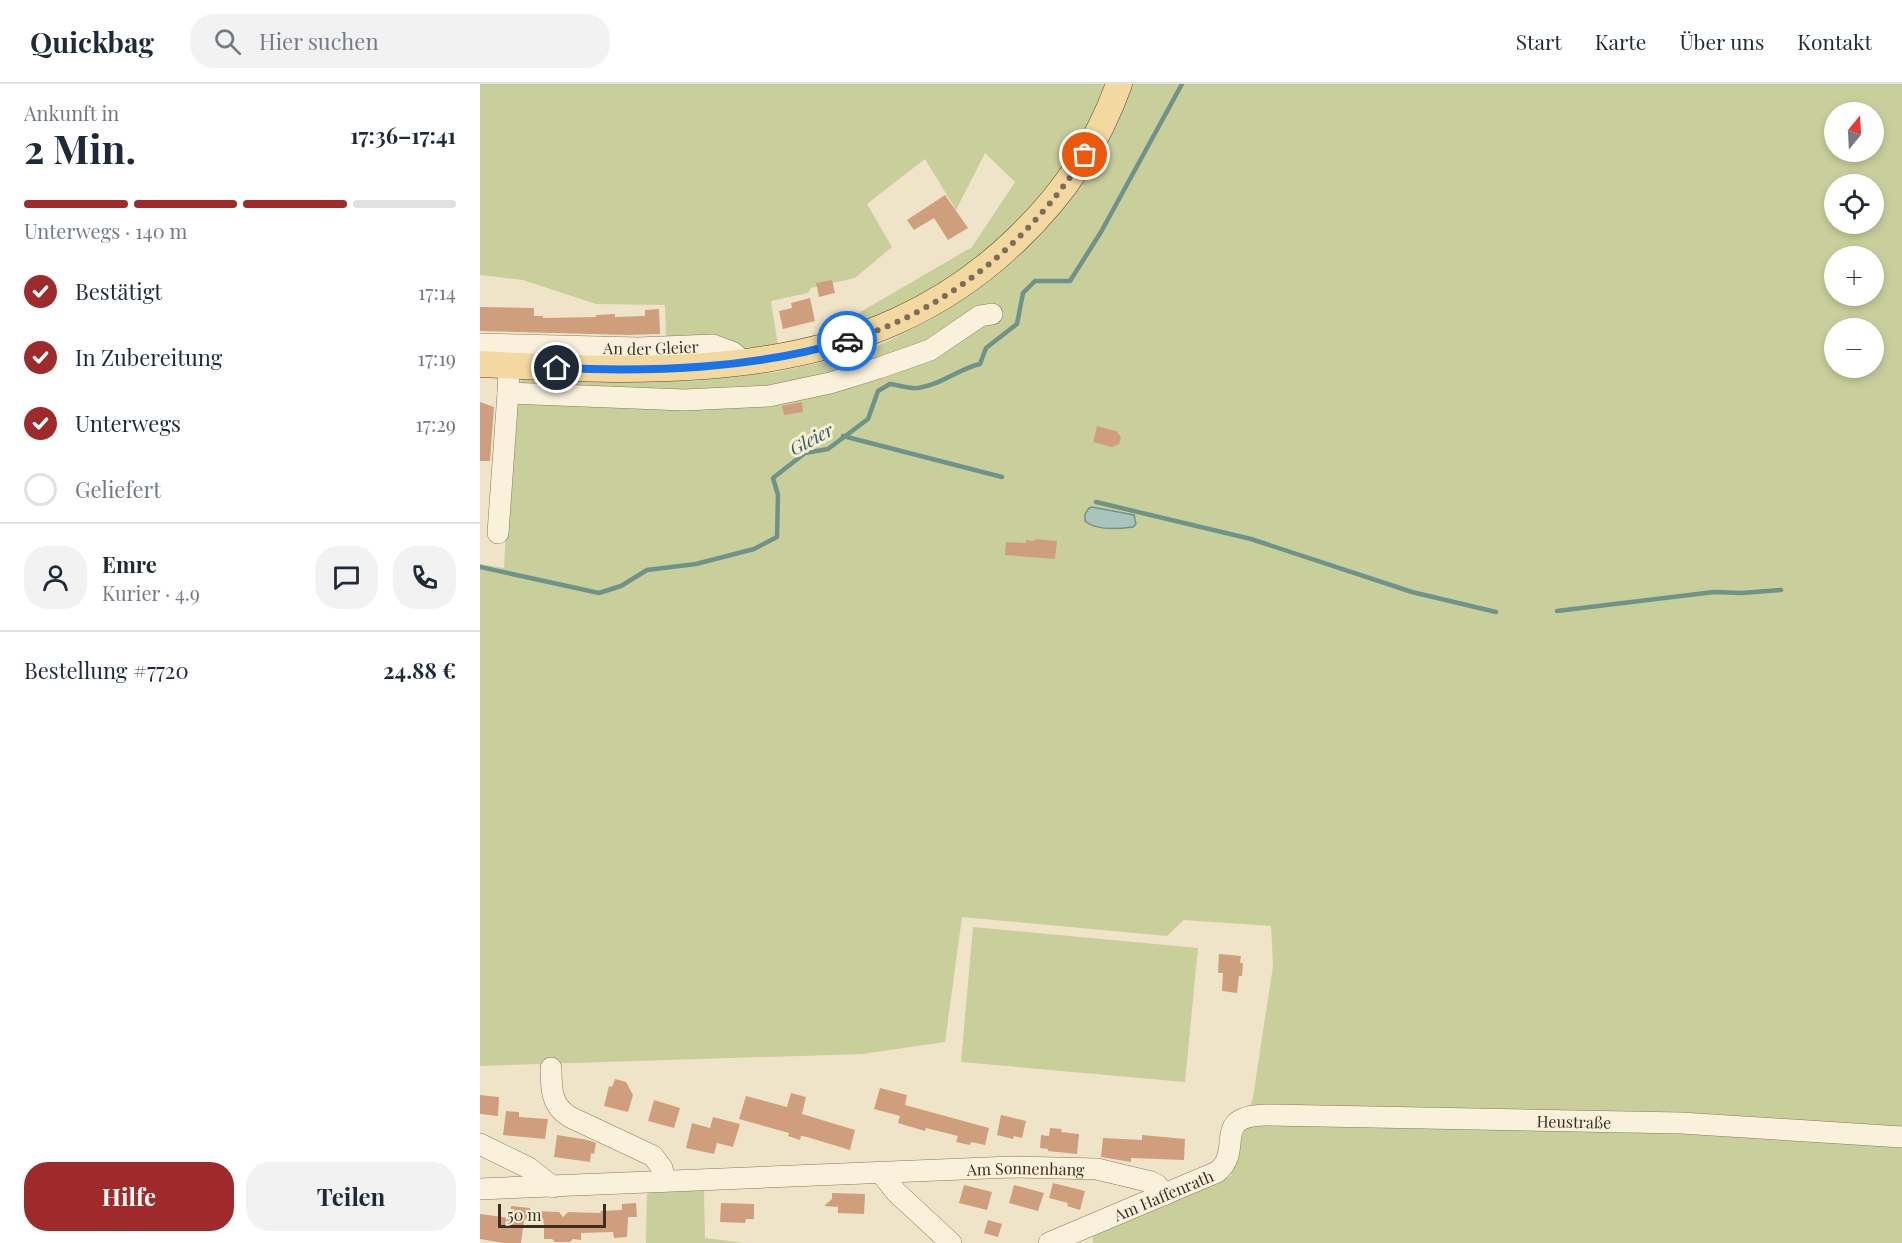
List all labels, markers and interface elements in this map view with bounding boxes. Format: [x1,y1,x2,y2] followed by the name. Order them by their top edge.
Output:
[190,14,610,68] search box
[30,23,154,60] text: Quickbag
[211,25,244,58] icon: search
[259,26,379,56] text: Hier suchen
[1516,27,1562,55] text: Start
[1595,27,1646,55] text: Karte
[1679,27,1764,55] text: Über uns
[1797,27,1872,55] text: Kontakt
[24,99,119,126] text: Ankunft in
[1824,102,1884,162] north arrow
[1824,102,1884,378] map controls
[350,120,456,150] text: 17:36–17:41
[24,122,136,174] text: 2 Min.
[1059,129,1110,180] pin
[1068,138,1101,171] icon: bag
[1824,174,1884,234] button: locate
[24,217,187,244] text: Unterwegs · 140 m
[1824,246,1884,306] button: +
[24,275,57,308] icon: check
[75,276,162,306] text: Bestätigt
[418,278,456,305] text: 17:14
[817,311,877,371] courier
[1824,318,1884,378] button: −
[831,325,864,358] icon: car
[602,335,699,359] street label: An der Gleier
[24,341,57,374] icon: check
[75,342,222,372] text: In Zubereitung
[531,342,582,393] pin
[418,344,456,371] text: 17:19
[540,351,573,384] icon: home
[24,407,57,440] icon: check
[75,408,181,438] text: Unterwegs
[415,410,456,437] text: 17:29
[785,417,838,460] water label: Gleier
[75,474,161,504] text: Geliefert
[24,546,87,609] button: person
[315,546,378,609] button: chat
[393,546,456,609] button: phone
[102,549,157,579] text: Emre
[102,579,200,606] text: Kurier · 4.9
[24,655,189,685] text: Bestellung #7720
[383,655,456,685] text: 24.88 €
[1536,1110,1611,1132] street label: Heustraße
[965,1156,1085,1179] street label: Am Sonnenhang
[24,1162,234,1231] button: Hilfe
[246,1162,456,1231] button: Teilen
[1109,1164,1217,1225] street label: Am Haffenrath
[498,1201,606,1228] scale bar
[507,1204,541,1225] text: 50 m

